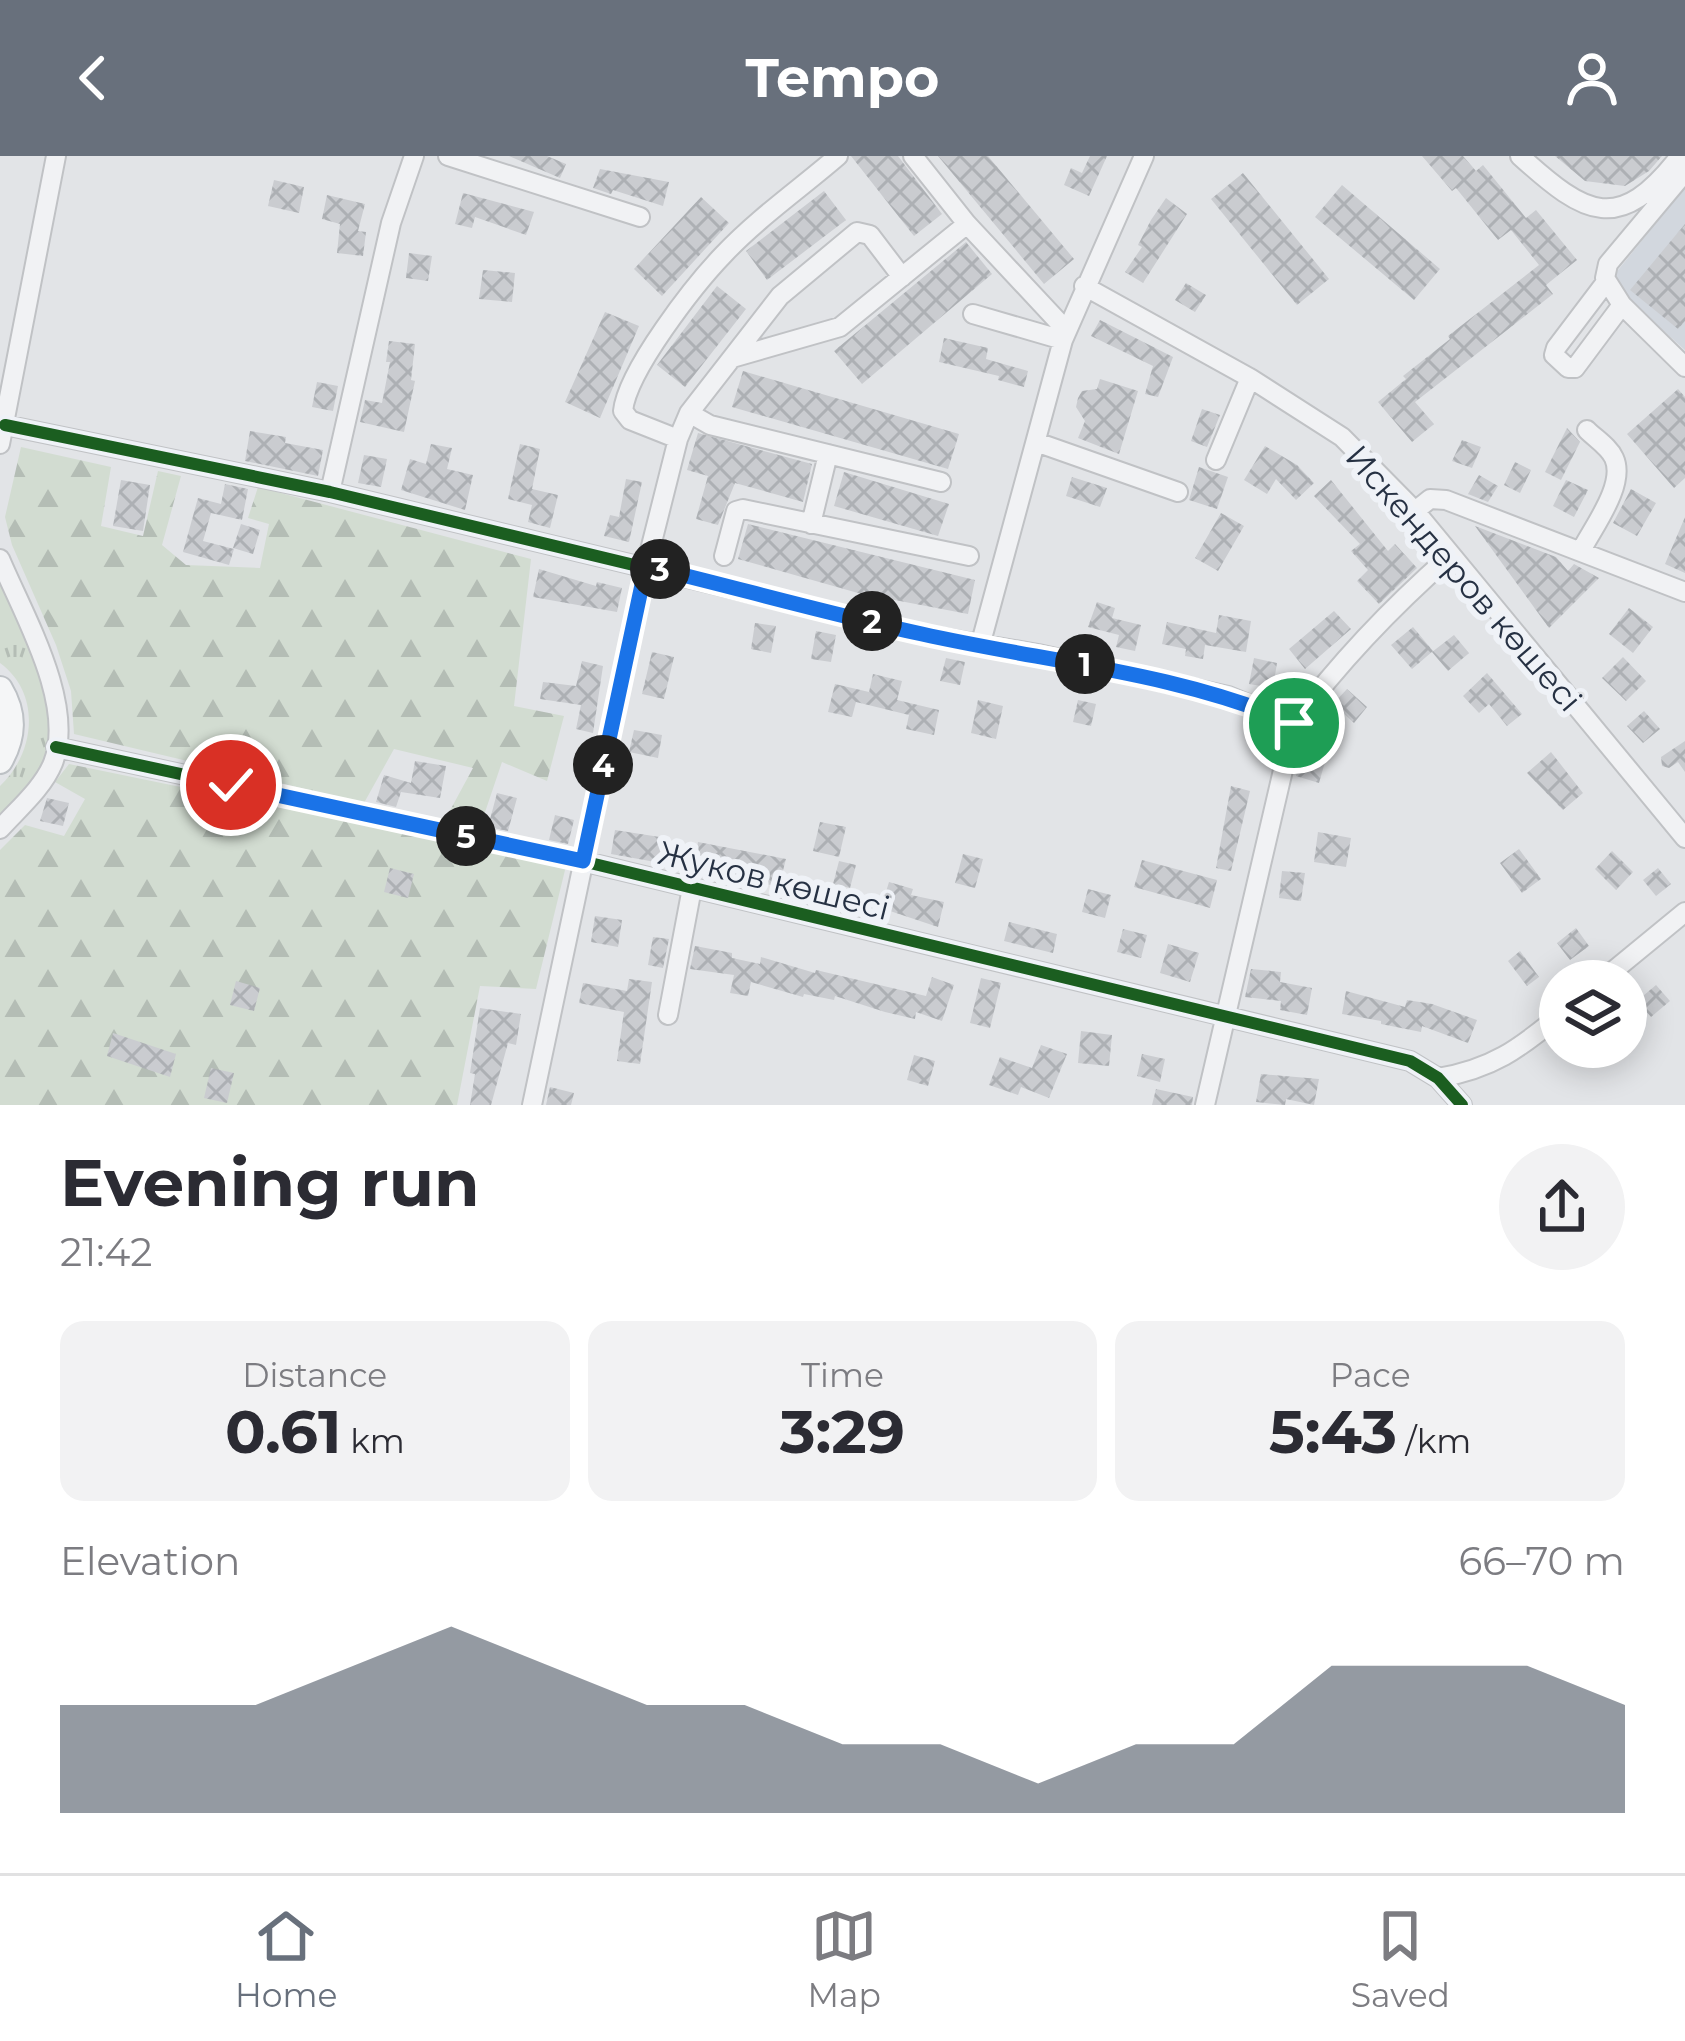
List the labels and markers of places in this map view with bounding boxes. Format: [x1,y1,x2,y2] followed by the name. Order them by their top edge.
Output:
[630,539,690,599] pin: 3
[842,591,902,651] pin: 2
[1055,634,1115,694] pin: 1
[1243,672,1345,774] pin
[180,734,282,836] pin
[573,735,633,795] pin: 4
[436,806,496,866] pin: 5

